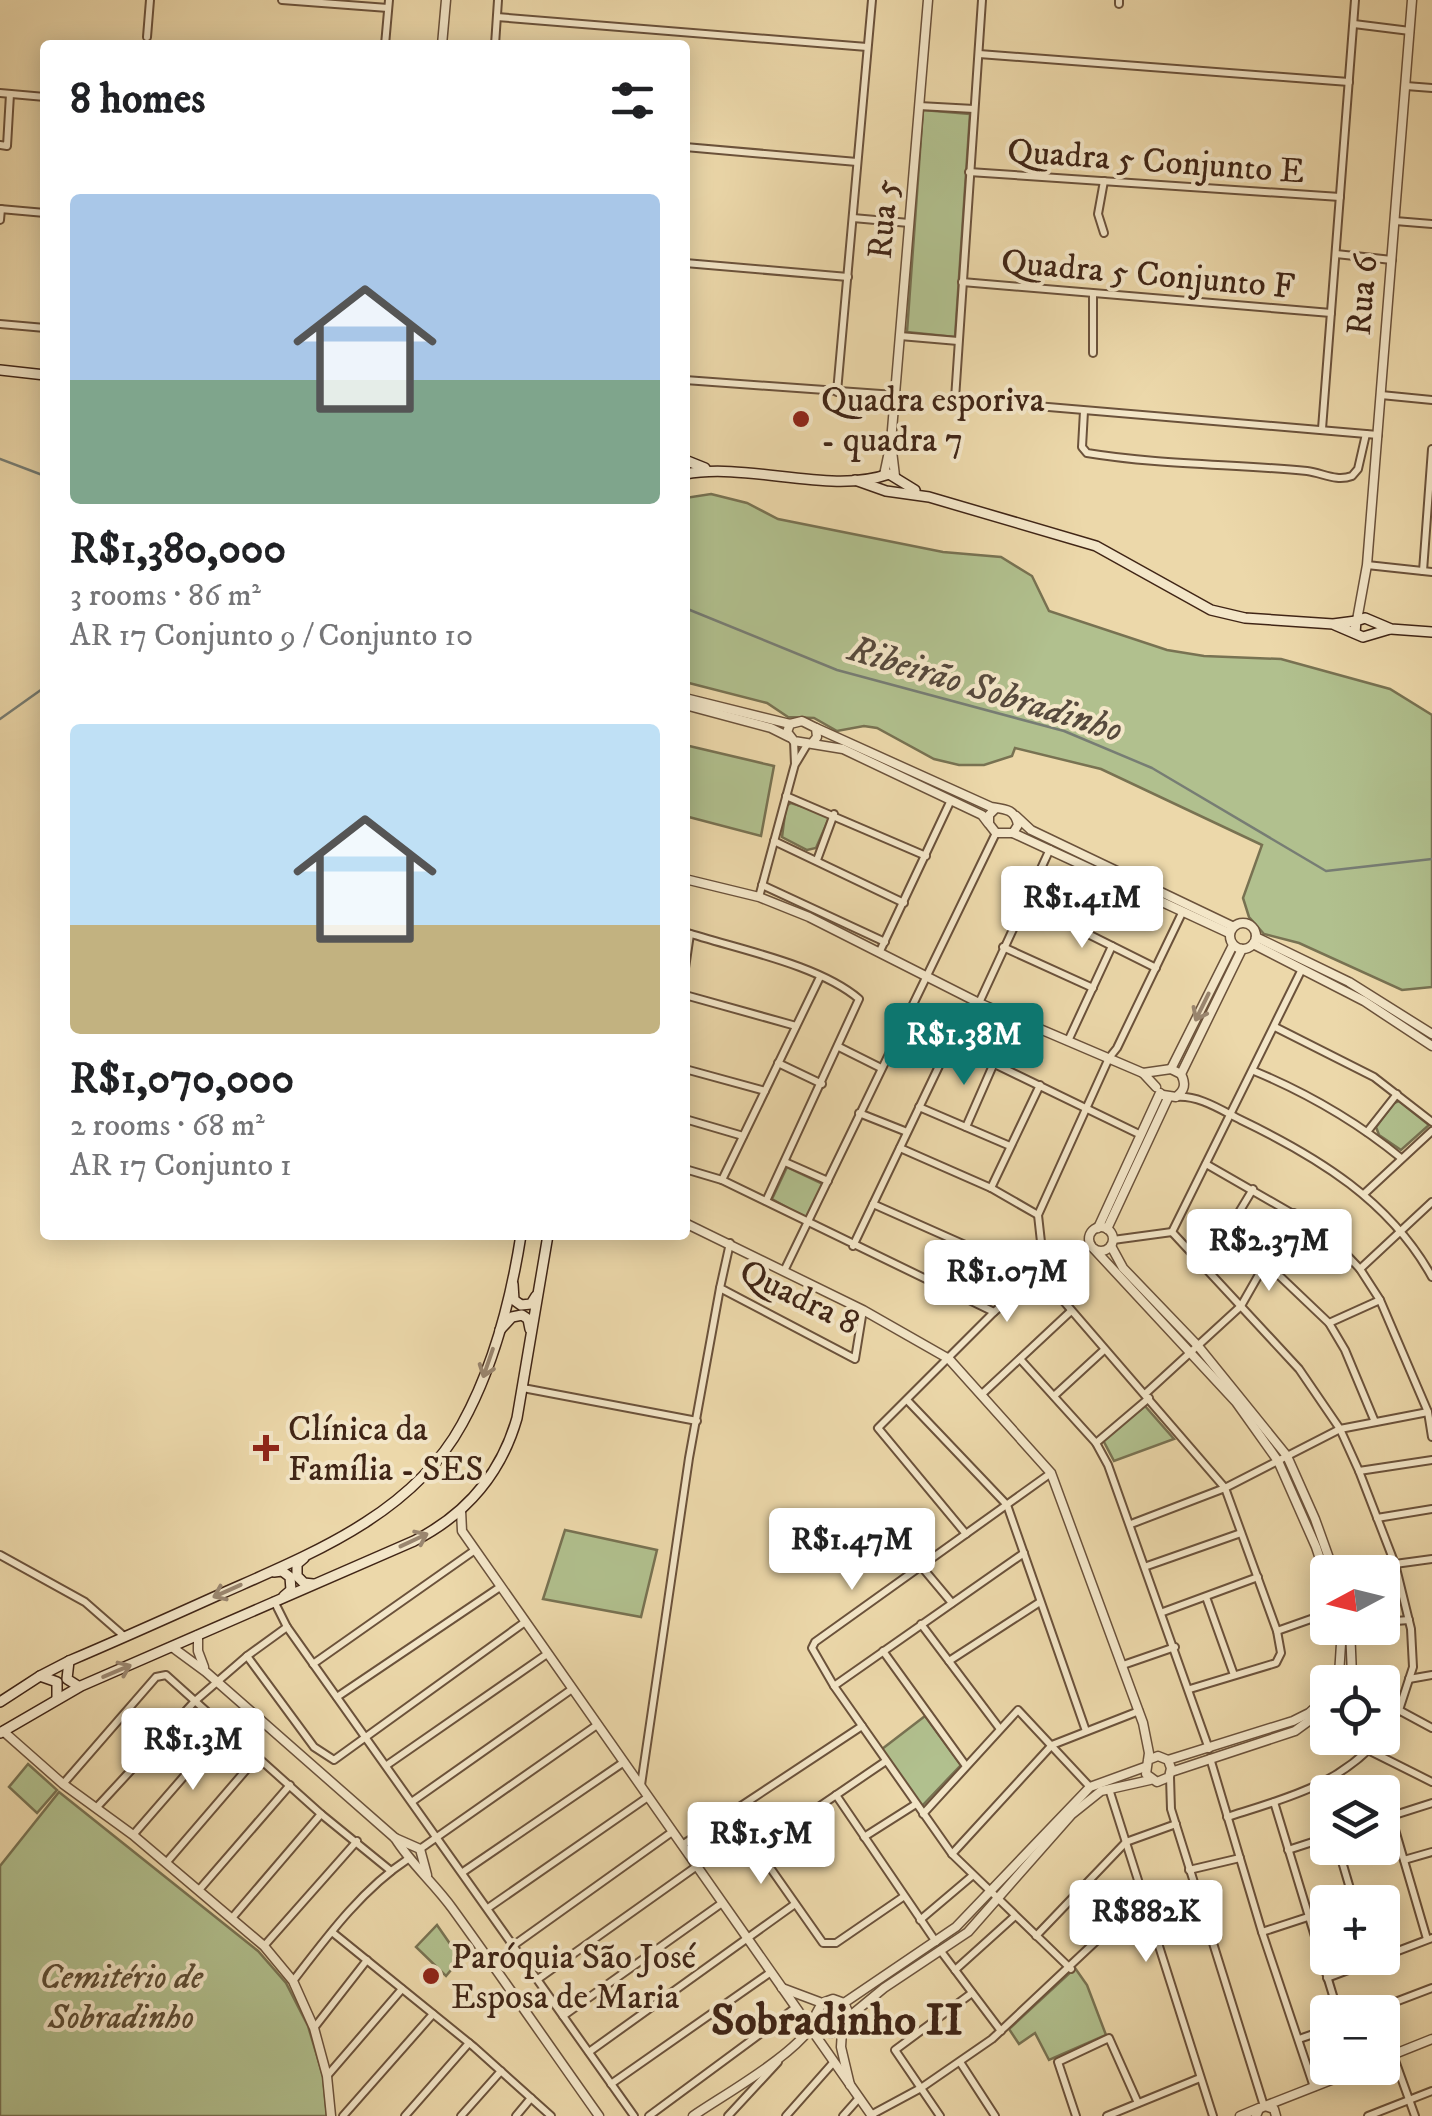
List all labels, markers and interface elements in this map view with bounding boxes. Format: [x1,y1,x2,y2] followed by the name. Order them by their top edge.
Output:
[605,73,660,128] icon: filters
[70,74,205,126] text: 8 homes
[1006,130,1306,194] street label: Quadra 5 Conjunto E
[859,177,909,261] street label: Rua 5
[999,240,1297,310] street label: Quadra 5 Conjunto F
[1338,251,1389,337] street label: Rua 6
[275,259,455,439] icon: home
[821,379,1045,463] place label: Quadra esporiva - quadra 7
[790,408,812,430] marker: Quadra esporiva - quadra 7
[70,524,286,576] text: R$1,380,000
[70,576,261,616] text: 3 rooms · 86 m²
[70,616,473,656] text: AR 17 Conjunto 9 / Conjunto 10
[841,625,1129,754] water label: Ribeirão Sobradinho
[275,789,455,969] icon: home
[990,866,1174,951] pin: R$1.41M
[1023,878,1141,918] text: R$1.41M
[1191,991,1210,1021] one-way arrow
[872,1003,1056,1088] pin: R$1.38M
[906,1015,1022,1055] text: R$1.38M
[70,1054,294,1106] text: R$1,070,000
[70,1106,265,1146] text: 2 rooms · 68 m²
[70,1146,292,1186] text: AR 17 Conjunto 1
[1177,1209,1361,1294] pin: R$2.37M
[1209,1221,1329,1261] text: R$2.37M
[915,1240,1099,1325] pin: R$1.07M
[732,1250,866,1346] street label: Quadra 8
[946,1252,1068,1292] text: R$1.07M
[478,1347,496,1378] one-way arrow
[288,1408,484,1492] place label: Clínica da Família - SES
[253,1435,279,1461] marker: Clínica da Família - SES
[760,1508,944,1593] pin: R$1.47M
[791,1520,913,1560] text: R$1.47M
[398,1530,428,1549] one-way arrow
[1310,1555,1400,1645] north arrow
[1310,1555,1400,2085] map controls
[213,1583,243,1602] one-way arrow
[101,1661,131,1679] one-way arrow
[1310,1665,1400,1755] button: locate
[112,1708,274,1793] pin: R$1.3M
[143,1720,243,1760] text: R$1.3M
[1310,1775,1400,1865] button: layers
[680,1802,842,1887] pin: R$1.5M
[710,1814,812,1854] text: R$1.5M
[1065,1880,1227,1965] pin: R$882K
[1310,1885,1400,1975] button: +
[1092,1892,1200,1932] text: R$882K
[451,1936,697,2020] place label: Paróquia São José Esposa de Maria
[39,1956,204,2040] park label: Cemitério de Sobradinho
[420,1965,442,1987] marker: Paróquia São José Esposa de Maria
[711,1993,963,2049] district label: Sobradinho II
[1310,1995,1400,2085] button: −

